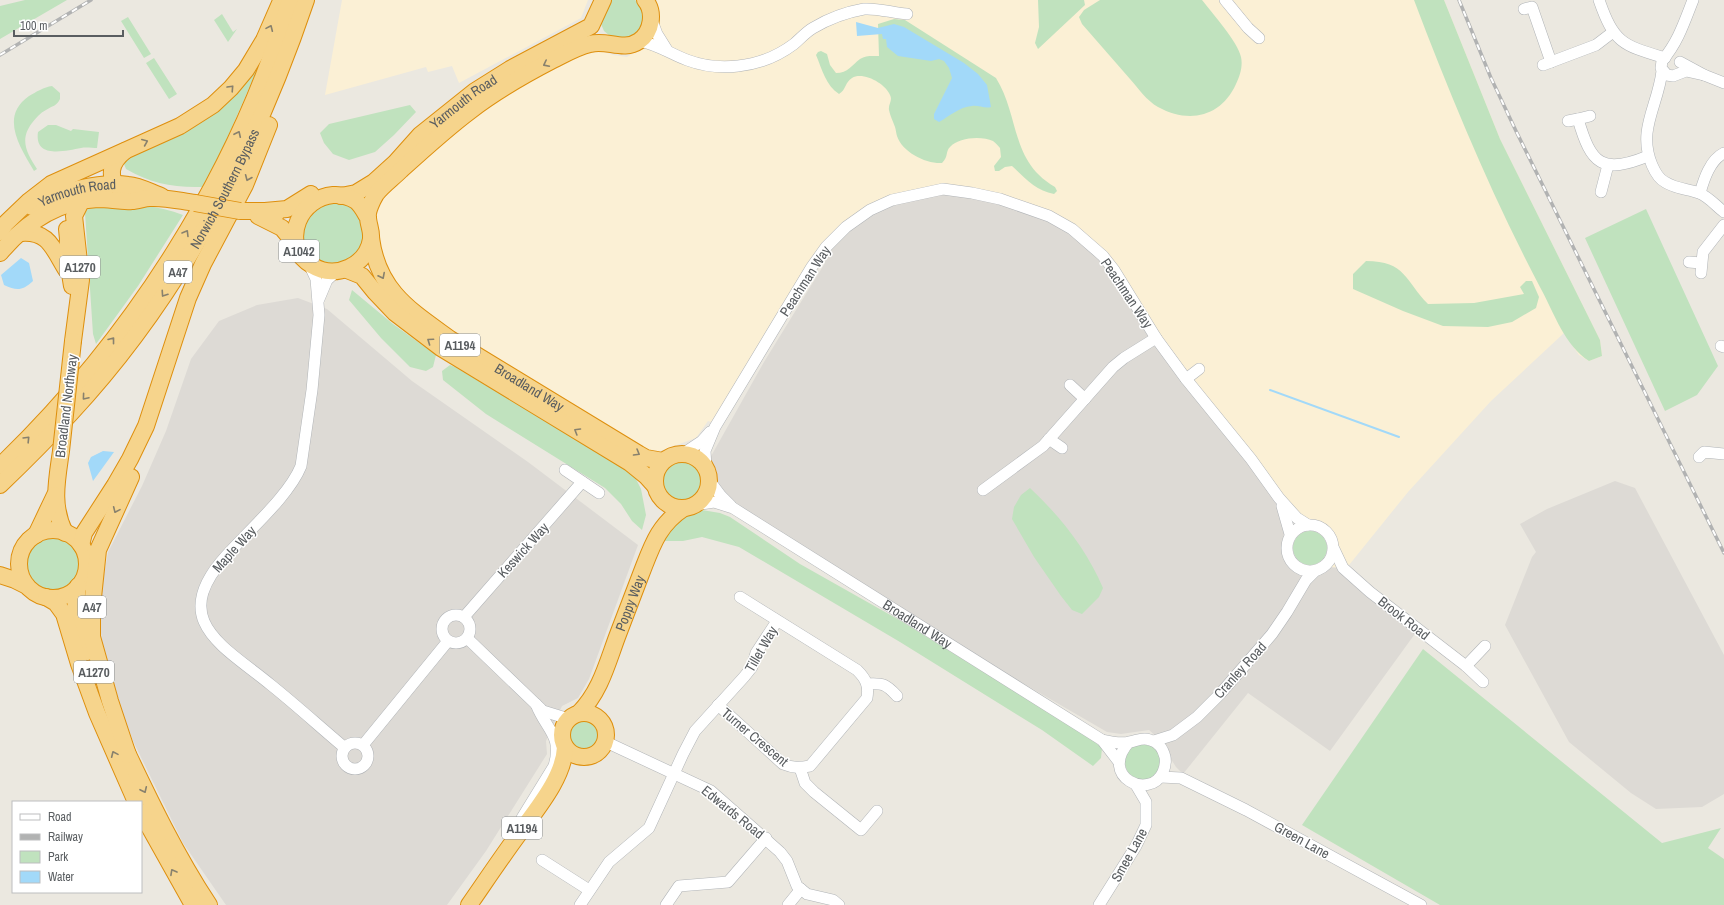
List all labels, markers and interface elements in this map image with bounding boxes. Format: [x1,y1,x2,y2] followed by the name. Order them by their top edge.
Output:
[14,12,123,38] scale bar
[20,18,47,34] text: 100 m
[265,24,273,31] one-way arrow
[543,59,550,67] one-way arrow
[426,71,500,133] street label: Yarmouth Road
[226,85,234,93] one-way arrow
[186,126,263,252] street label: Norwich Southern Bypass
[233,131,241,138] one-way arrow
[142,138,149,146] one-way arrow
[245,173,253,181] one-way arrow
[35,175,116,211] street label: Yarmouth Road
[181,230,188,237] one-way arrow
[279,240,319,262] road number: A1042
[775,242,835,320] street label: Peachman Way
[1097,255,1157,332] street label: Peachman Way
[60,256,100,278] road number: A1270
[164,261,192,283] road number: A47
[377,271,385,279] one-way arrow
[161,290,169,297] one-way arrow
[440,334,480,356] road number: A1194
[108,338,115,345] one-way arrow
[427,338,434,346] one-way arrow
[51,353,81,459] street label: Broadland Northway
[491,359,568,415] street label: Broadland Way
[82,392,89,400] one-way arrow
[574,428,581,435] one-way arrow
[23,436,30,444] one-way arrow
[633,448,640,455] one-way arrow
[112,507,120,514] one-way arrow
[493,518,553,581] street label: Keswick Way
[208,522,260,576] street label: Maple Way
[611,572,649,634] street label: Poppy Way
[1375,592,1433,644] street label: Brook Road
[78,596,106,618] road number: A47
[880,596,956,653] street label: Broadland Way
[741,622,782,675] street label: Tillet Way
[1210,638,1270,702] street label: Cranley Road
[74,661,114,683] road number: A1270
[718,704,792,770] street label: Turner Crescent
[111,750,119,758] one-way arrow
[698,781,768,843] street label: Edwards Road
[139,786,147,793] one-way arrow
[12,801,142,893] legend
[48,809,72,825] text: Road
[502,817,542,839] road number: A1194
[1271,817,1333,863] street label: Green Lane
[1107,825,1151,885] street label: Smee Lane
[48,829,83,845] text: Railway
[48,849,68,865] text: Park
[170,868,178,876] one-way arrow
[48,869,75,885] text: Water

